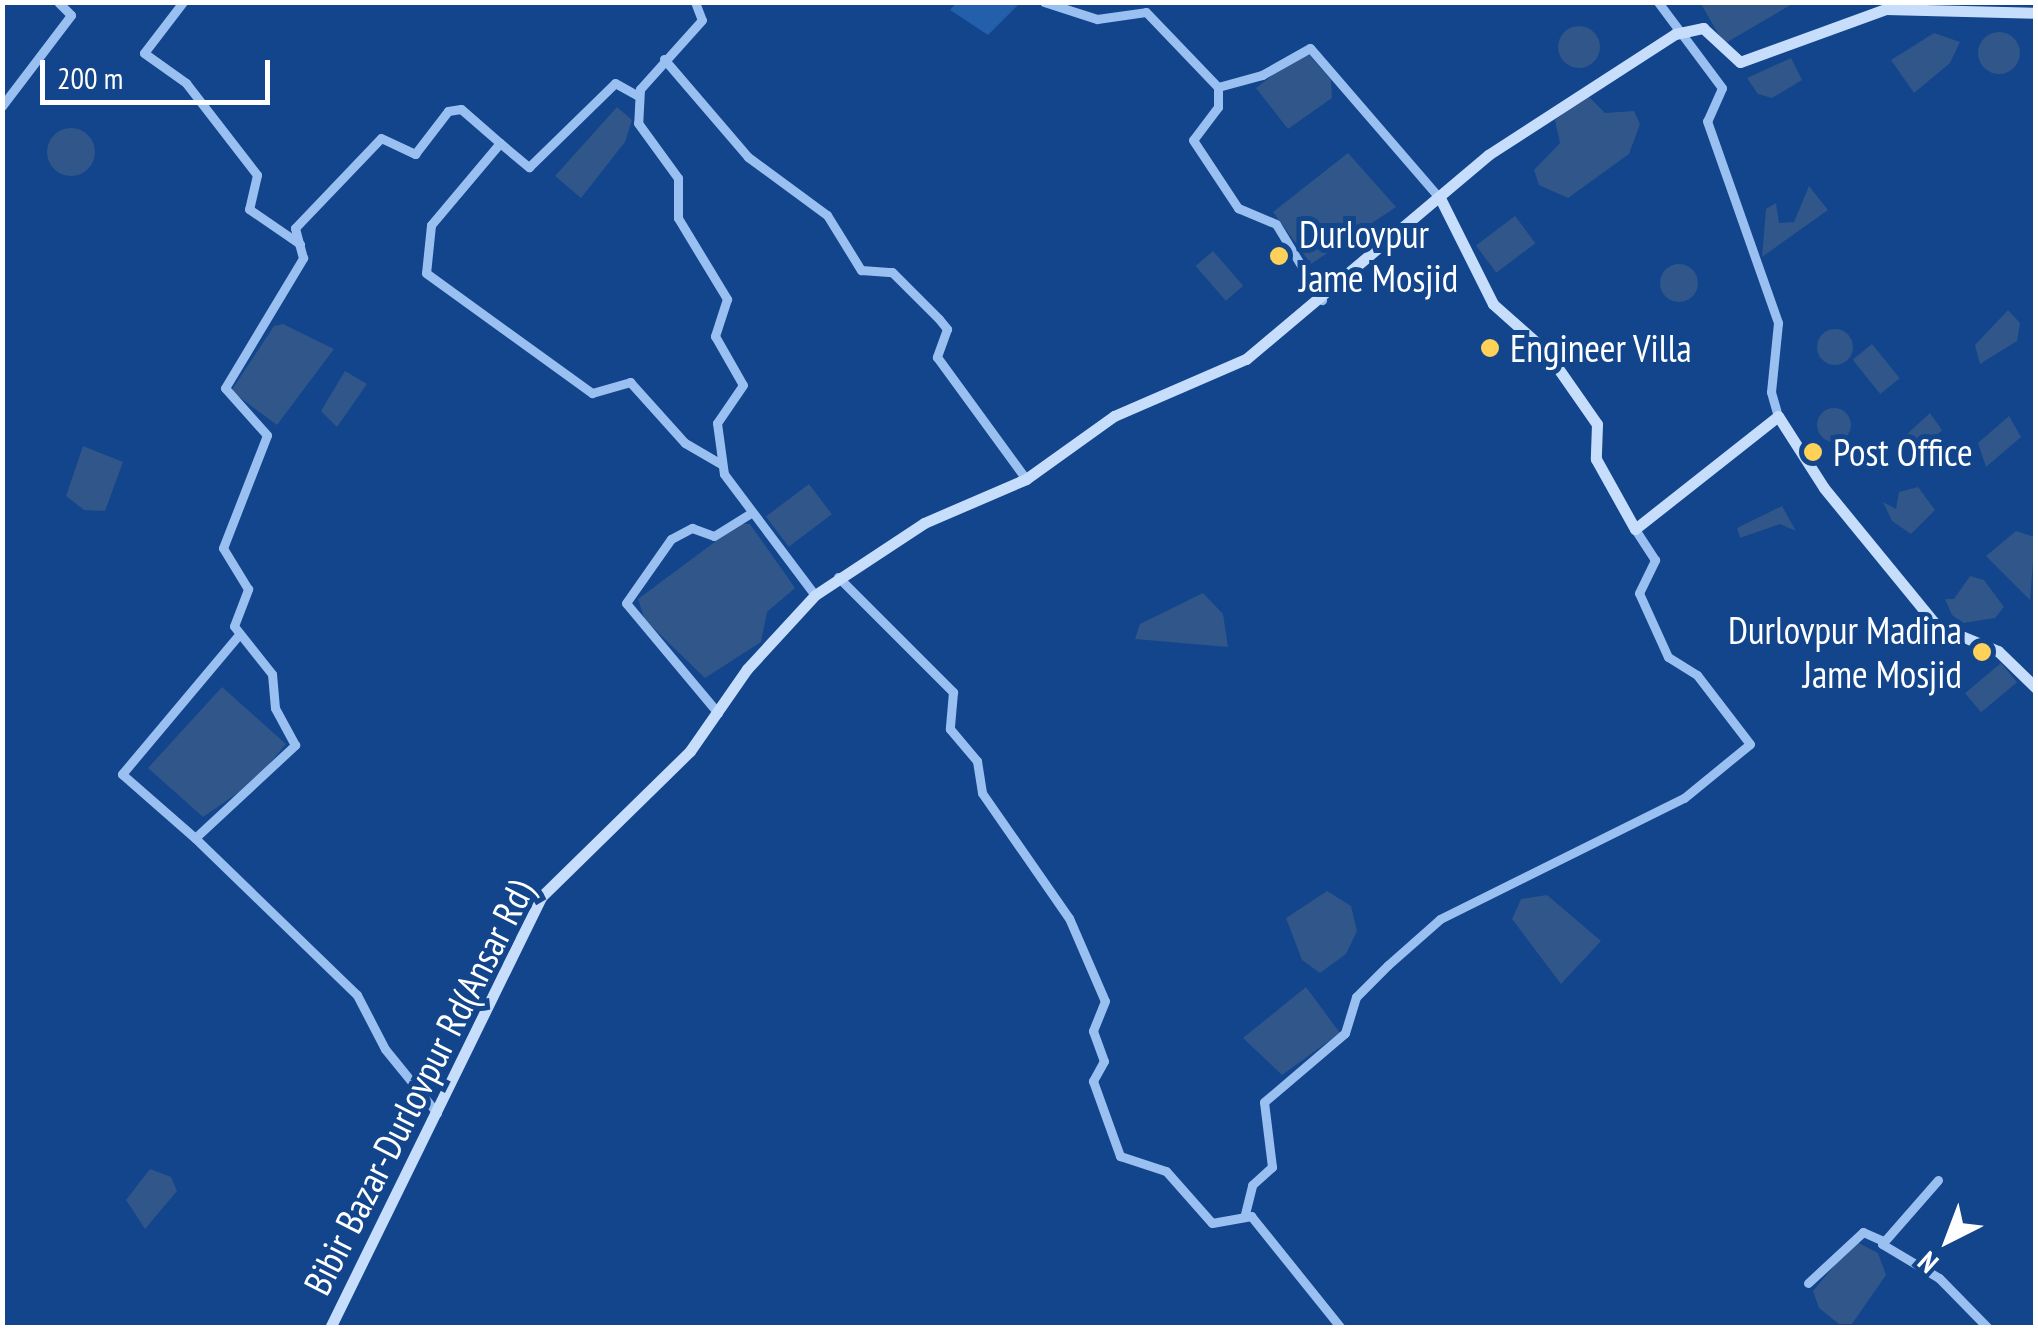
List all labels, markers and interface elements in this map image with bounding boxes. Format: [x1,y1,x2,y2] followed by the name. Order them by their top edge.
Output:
[45,40,275,102] scale bar
[57,58,123,97] text: 200 m
[1299,211,1458,300] place label: Durlovpur Jame Mosjid
[1268,245,1290,267] marker: Durlovpur Jame Mosjid
[1510,325,1693,371] place label: Engineer Villa
[1479,337,1501,359] marker: Engineer Villa
[1833,429,1973,475] place label: Post Office
[1802,441,1824,463] marker: Post Office
[1728,607,1962,696] place label: Durlovpur Madina Jame Mosjid
[1971,641,1993,663] marker: Durlovpur Madina Jame Mosjid
[293,872,543,1302] street label: Bibir Bazar-Durlovpur Rd(Ansar Rd)
[1898,1190,1998,1290] north arrow
[1910,1244,1946,1281] text: N

